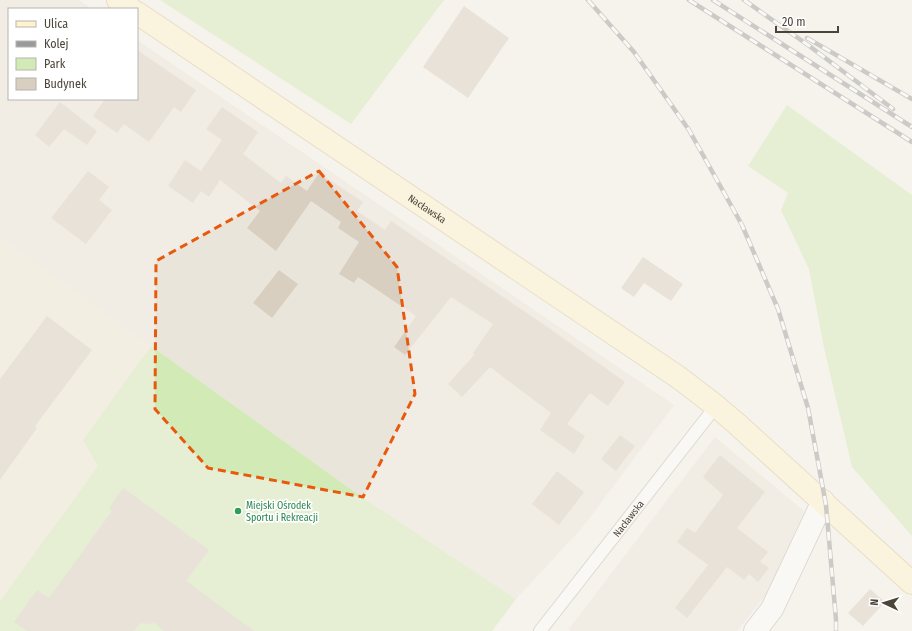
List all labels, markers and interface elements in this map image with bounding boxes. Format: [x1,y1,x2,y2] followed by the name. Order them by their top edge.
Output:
[8,8,138,100] legend
[776,8,838,34] scale bar
[782,15,806,29] text: 20 m
[44,17,68,31] text: Ulica
[44,37,69,51] text: Kolej
[44,57,66,71] text: Park
[44,77,87,91] text: Budynek
[406,192,448,226] street label: Nacławska
[611,498,647,540] street label: Nacławska
[246,500,318,524] place label: Miejski Ośrodek Sportu i Rekreacji
[233,506,243,516] marker: Miejski Ośrodek Sportu i Rekreacji
[864,583,904,623] north arrow
[868,599,881,606] text: N

